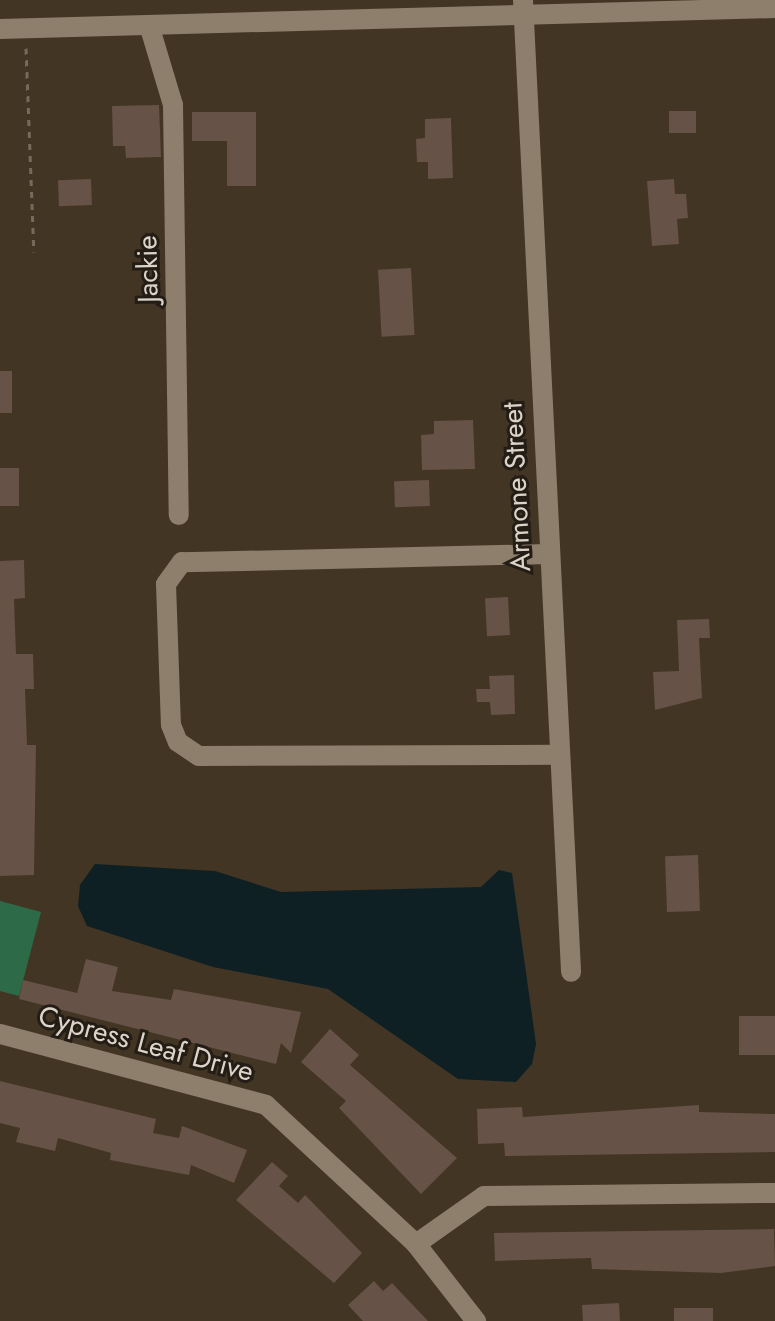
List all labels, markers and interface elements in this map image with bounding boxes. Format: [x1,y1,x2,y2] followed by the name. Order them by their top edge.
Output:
[131,235,165,303] street label: Jackie
[496,401,538,573] street label: Armone Street
[35,999,257,1089] street label: Cypress Leaf Drive

